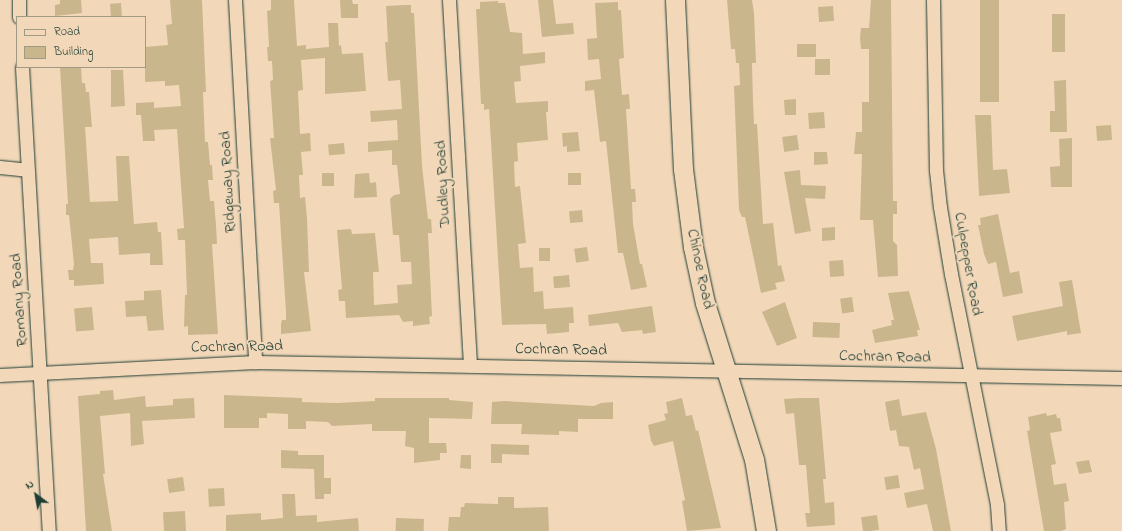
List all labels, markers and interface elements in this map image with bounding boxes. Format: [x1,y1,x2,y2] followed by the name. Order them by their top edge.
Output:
[16,16,146,68] legend
[54,23,80,41] text: Road
[54,43,93,61] text: Building
[216,131,240,233] street label: Ridgeway Road
[431,140,455,228] street label: Dudley Road
[949,211,987,317] street label: Culpepper Road
[682,227,718,311] street label: Chinoe Road
[6,253,32,347] street label: Romany Road
[191,337,283,357] street label: Cochran Road
[515,340,607,360] street label: Cochran Road
[839,347,931,367] street label: Cochran Road
[16,475,56,515] north arrow
[22,476,37,494] text: N

